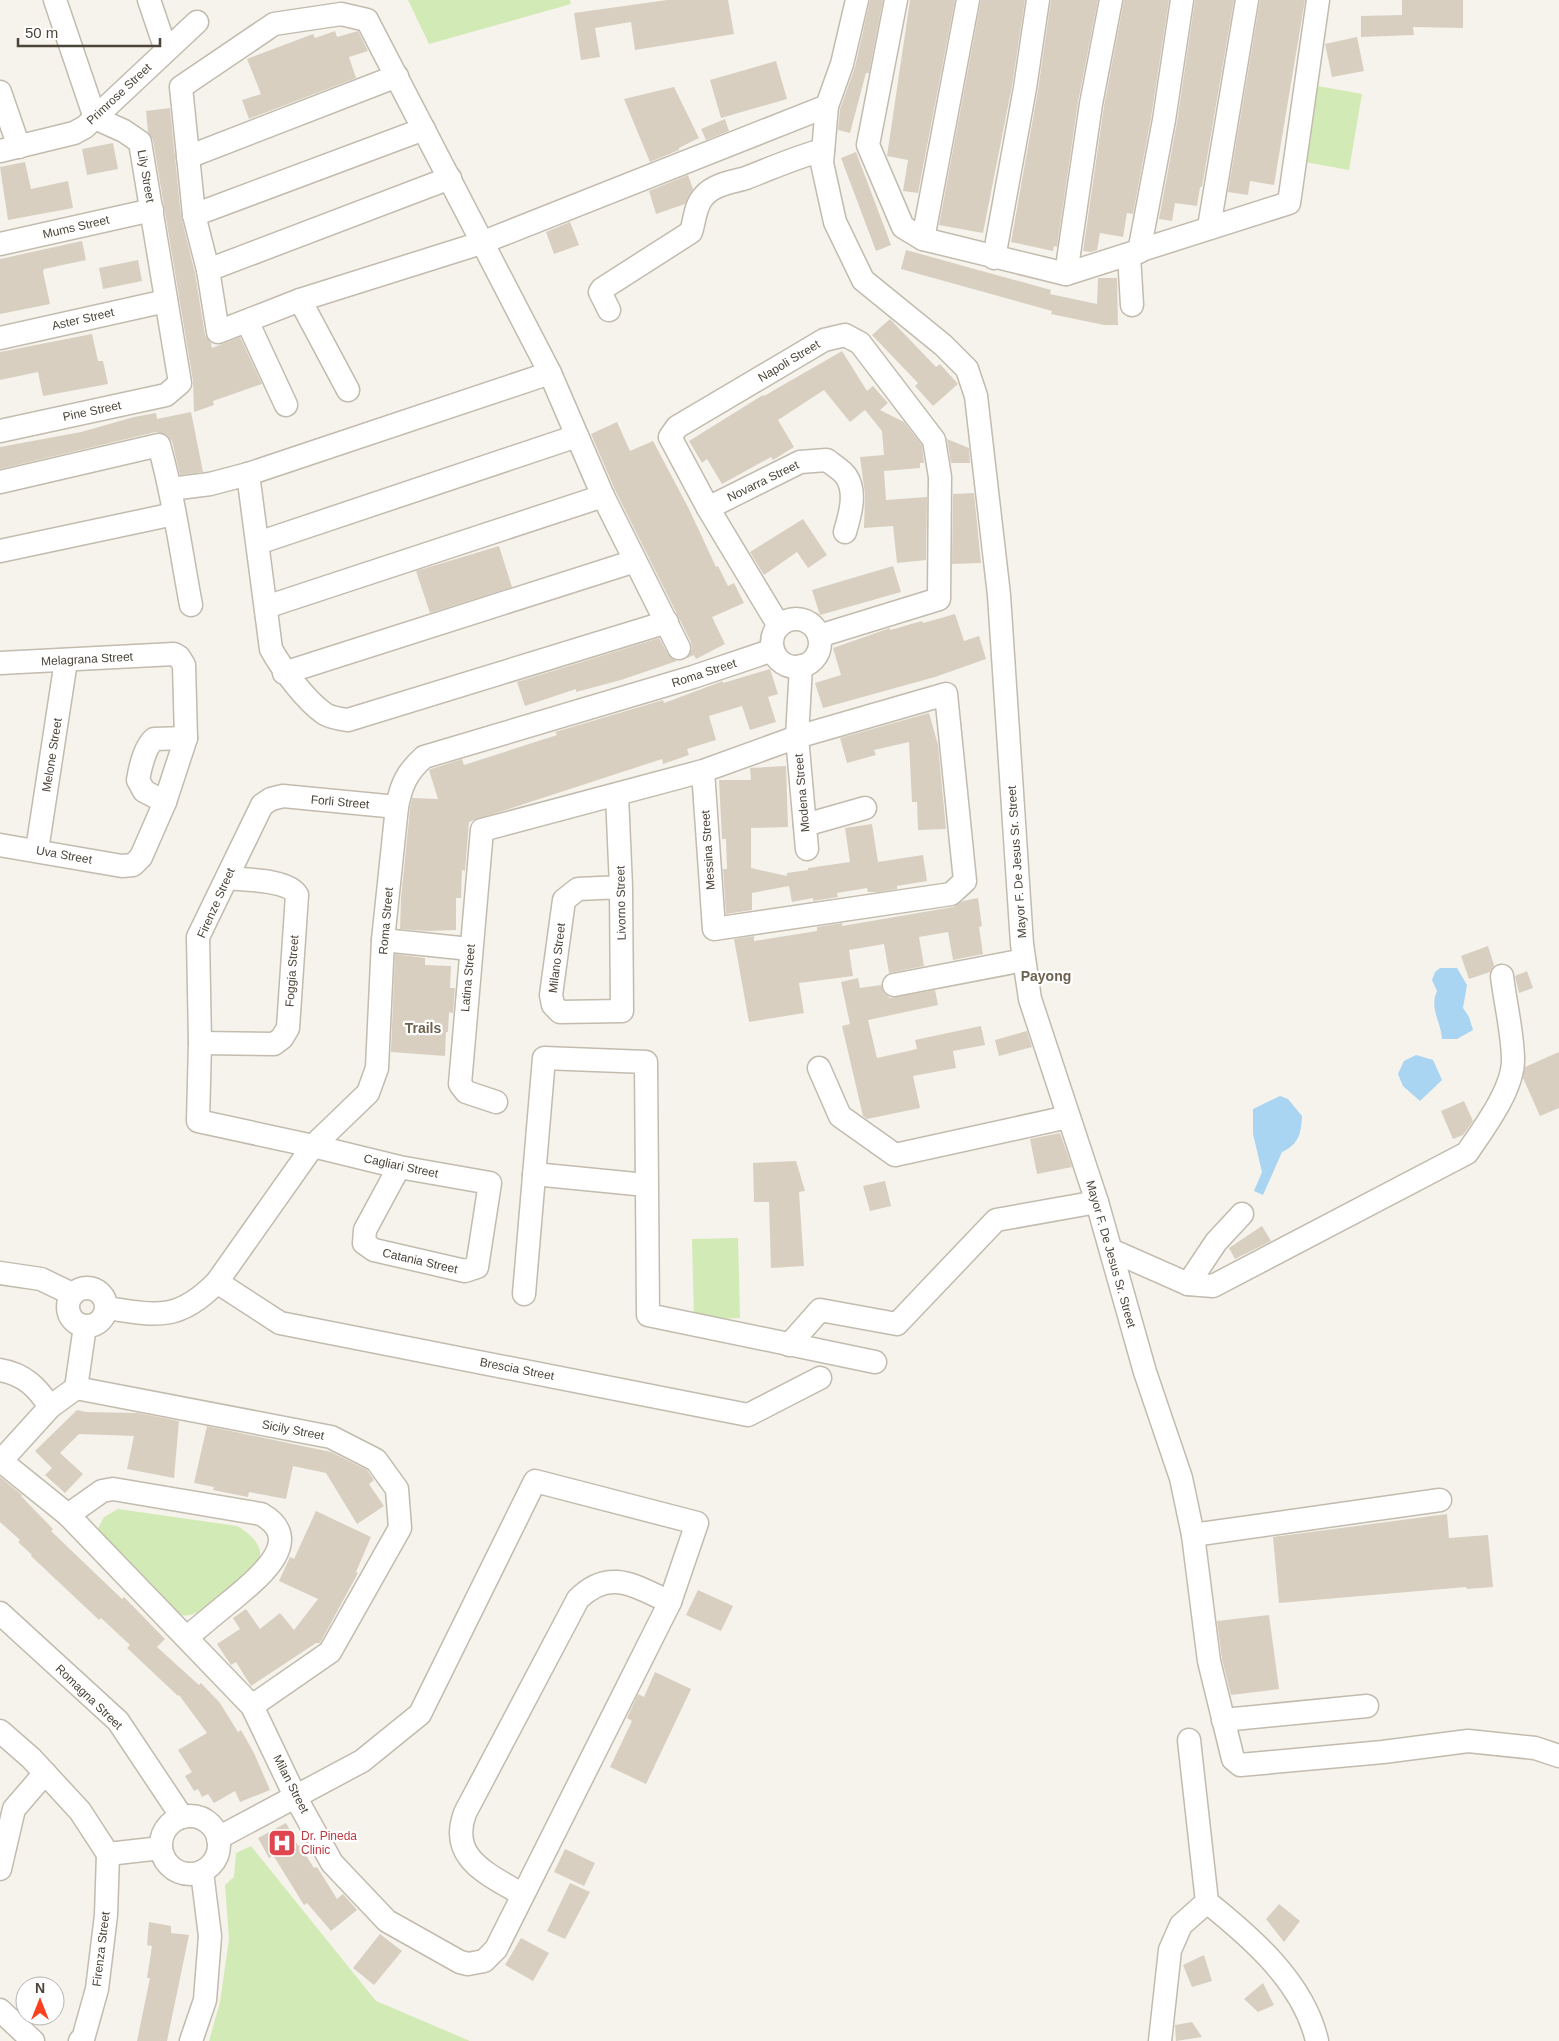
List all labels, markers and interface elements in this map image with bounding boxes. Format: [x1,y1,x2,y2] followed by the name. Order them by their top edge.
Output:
[18,15,160,47] scale bar
[25,24,58,41] text: 50 m
[84,60,155,128] street label: Primrose Street
[134,149,158,204] street label: Lily Street
[41,212,111,241] street label: Mums Street
[51,305,116,333] street label: Aster Street
[756,337,823,385] street label: Napoli Street
[62,398,123,424] street label: Pine Street
[725,457,802,504] street label: Novarra Street
[41,650,134,668] street label: Melagrana Street
[670,656,739,690] street label: Roma Street
[39,716,65,793] street label: Melone Street
[792,753,812,833] street label: Modena Street
[1005,785,1029,939] street label: Mayor F. De Jesus Sr. Street
[310,792,370,812] street label: Forli Street
[698,809,718,890] street label: Messina Street
[35,843,94,867] street label: Uva Street
[194,865,238,940] street label: Firenze Street
[613,865,629,940] street label: Livorno Street
[376,886,396,955] street label: Roma Street
[546,921,568,994] street label: Milano Street
[283,934,302,1007] street label: Foggia Street
[458,943,478,1013] street label: Latina Street
[1021,968,1071,984] district label: Payong
[405,1020,441,1036] district label: Trails
[362,1151,440,1181] street label: Cagliari Street
[1083,1179,1139,1330] street label: Mayor F. De Jesus Sr. Street
[381,1246,460,1277] street label: Catania Street
[479,1355,556,1383] street label: Brescia Street
[261,1417,326,1443] street label: Sicily Street
[53,1662,126,1733] street label: Romagna Street
[270,1752,312,1816] street label: Milan Street
[267,1828,297,1858] hospital icon: Dr. Pineda Clinic
[301,1829,357,1857] place label: Dr. Pineda Clinic
[89,1910,113,1987] street label: Firenza Street
[15,1976,65,2026] north arrow
[35,1980,45,1996] text: N

